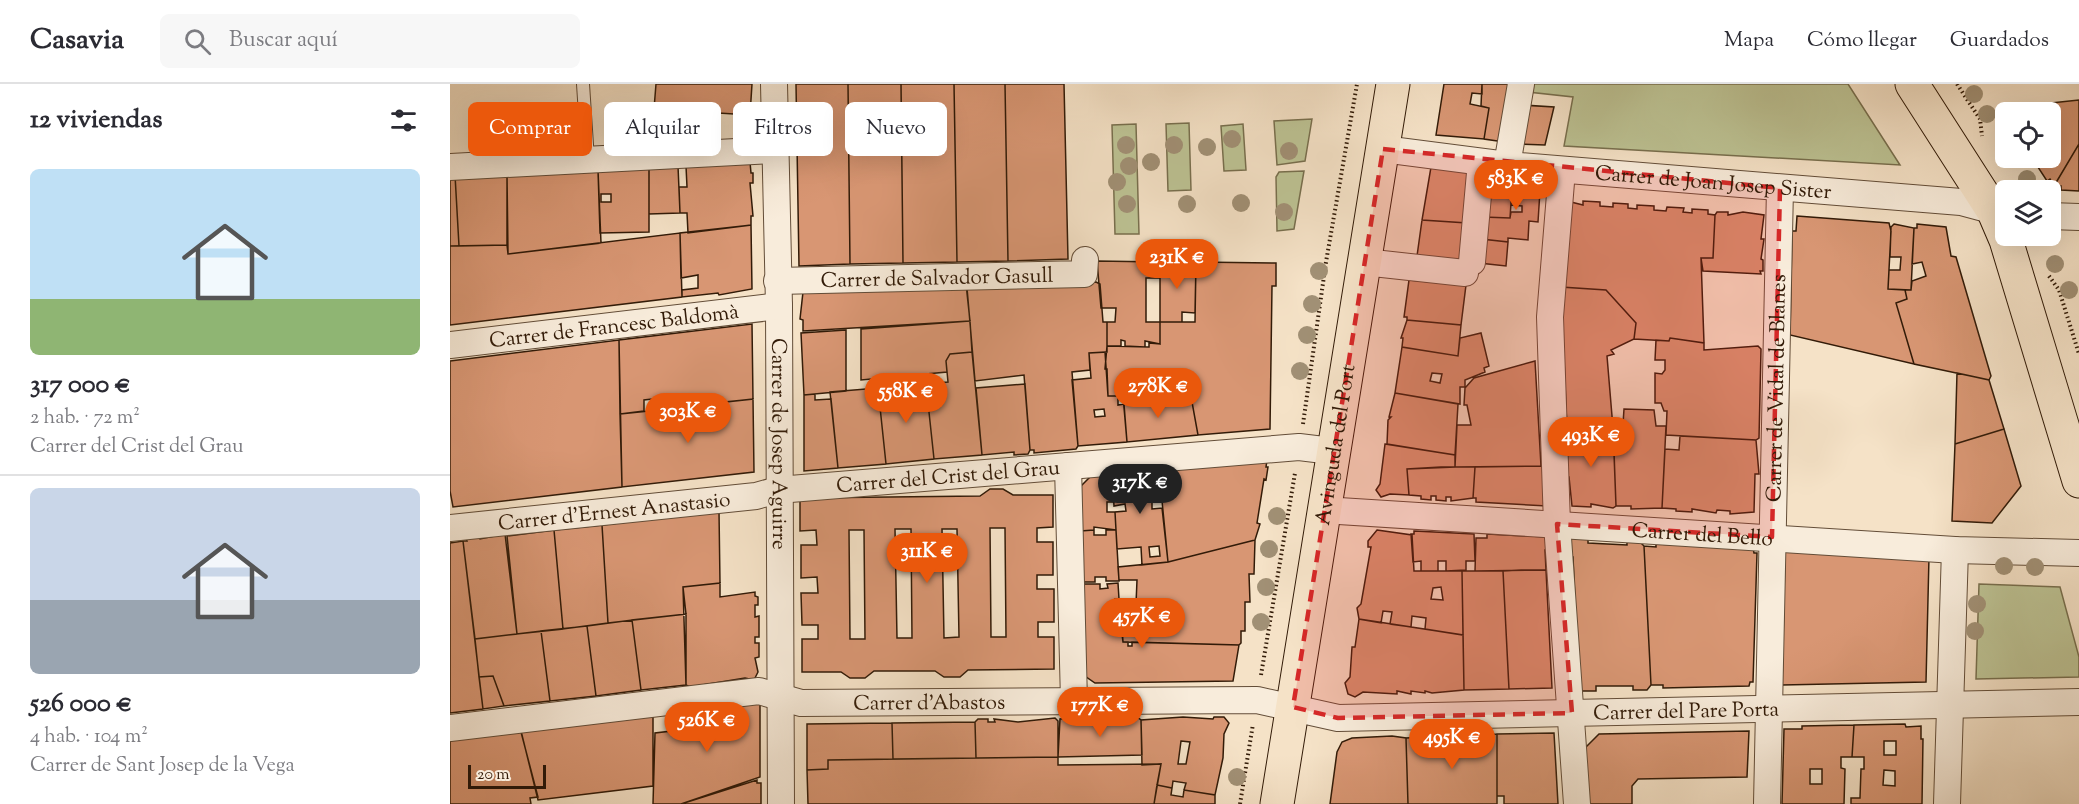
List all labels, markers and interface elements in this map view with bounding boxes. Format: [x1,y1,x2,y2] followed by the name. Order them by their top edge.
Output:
[160,14,580,68] search box
[30,21,124,61] text: Casavia
[181,25,214,58] icon: search
[229,25,338,57] text: Buscar aquí
[1724,26,1774,56] text: Mapa
[1807,26,1917,56] text: Cómo llegar
[1950,26,2049,56] text: Guardados
[30,102,162,139] text: 12 viviendas
[468,102,592,156] chip: Comprar
[604,102,721,156] chip: Alquilar
[733,102,833,156] chip: Filtros
[845,102,947,156] chip: Nuevo
[1995,102,2061,246] map controls
[1995,102,2061,168] button: locate
[387,104,420,137] icon: filters
[1594,159,1833,208] street label: Carrer de Joan Josep Sister
[1467,160,1565,211] pin: 583K €
[1488,165,1544,194] text: 583K €
[1995,180,2061,246] button: layers
[171,208,279,316] icon: home
[1128,239,1226,290] pin: 231K €
[1149,244,1205,273] text: 231K €
[820,262,1054,297] street label: Carrer de Salvador Gasull
[1760,274,1795,503] street label: Carrer de Vidal de Blanes
[488,298,741,357] street label: Carrer de Francesc Baldomà
[762,338,793,550] street label: Carrer de Josep Aguirre
[1309,362,1365,528] street label: Avinguda del Port
[30,367,131,404] text: 317 000 €
[1109,368,1207,419] pin: 278K €
[857,373,955,424] pin: 558K €
[1128,373,1188,402] text: 278K €
[879,378,933,407] text: 558K €
[639,393,737,444] pin: 303K €
[659,398,717,427] text: 303K €
[30,404,140,433] text: 2 hab. · 72 m²
[1542,417,1640,468] pin: 493K €
[1562,422,1620,451] text: 493K €
[30,433,243,462] text: Carrer del Crist del Grau
[835,454,1061,502] street label: Carrer del Crist del Grau
[1091,464,1189,515] pin: 317K €
[1112,469,1168,498] text: 317K €
[497,486,732,540] street label: Carrer d'Ernest Anastasio
[1631,517,1774,555] street label: Carrer del Bello
[171,527,279,635] icon: home
[878,533,976,584] pin: 311K €
[901,538,953,567] text: 311K €
[1093,598,1191,649] pin: 457K €
[1113,603,1171,632] text: 457K €
[30,686,132,723] text: 526 000 €
[1051,687,1149,738] pin: 177K €
[853,689,1005,720] street label: Carrer d'Abastos
[1071,692,1129,721] text: 177K €
[1593,695,1780,729] street label: Carrer del Pare Porta
[658,702,756,753] pin: 526K €
[678,707,736,736] text: 526K €
[1403,719,1501,770] pin: 495K €
[30,723,148,752] text: 4 hab. · 104 m²
[1423,724,1481,753] text: 495K €
[30,752,295,781] text: Carrer de Sant Josep de la Vega
[468,762,546,790] scale bar
[477,764,510,787] text: 20 m

